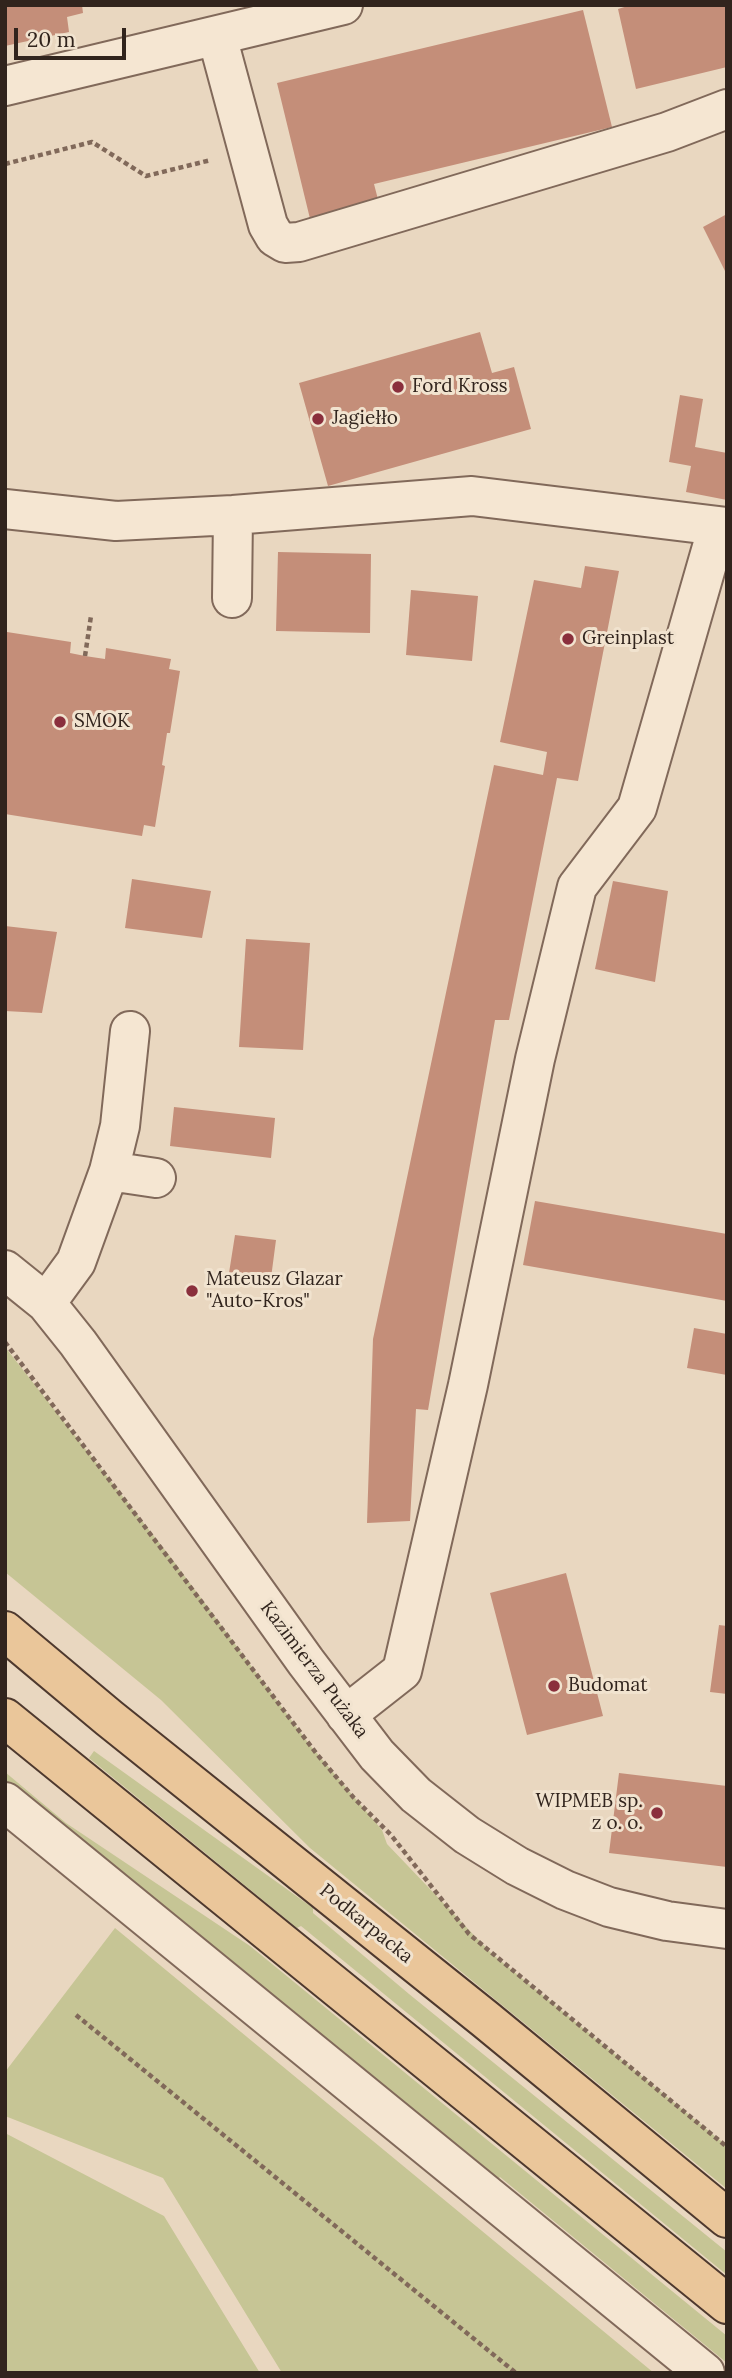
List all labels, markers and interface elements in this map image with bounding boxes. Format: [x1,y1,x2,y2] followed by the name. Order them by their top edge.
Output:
[18,14,130,58] scale bar
[27,26,76,53] text: 20 m
[412,376,507,398] place label: Ford Kross
[390,379,406,395] marker: Ford Kross
[332,408,398,430] place label: Jagiełło
[310,411,326,427] marker: Jagiełło
[582,628,674,650] place label: Greinplast
[560,631,576,647] marker: Greinplast
[74,711,130,733] place label: SMOK
[52,714,68,730] marker: SMOK
[206,1269,343,1313] place label: Mateusz Glazar "Auto-Kros"
[184,1283,200,1299] marker: Mateusz Glazar "Auto-Kros"
[255,1597,373,1743] street label: Kazimierza Pużaka
[568,1675,648,1697] place label: Budomat
[546,1678,562,1694] marker: Budomat
[535,1791,643,1835] place label: WIPMEB sp. z o. o.
[649,1805,665,1821] marker: WIPMEB sp. z o. o.
[315,1879,417,1969] street label: Podkarpacka

